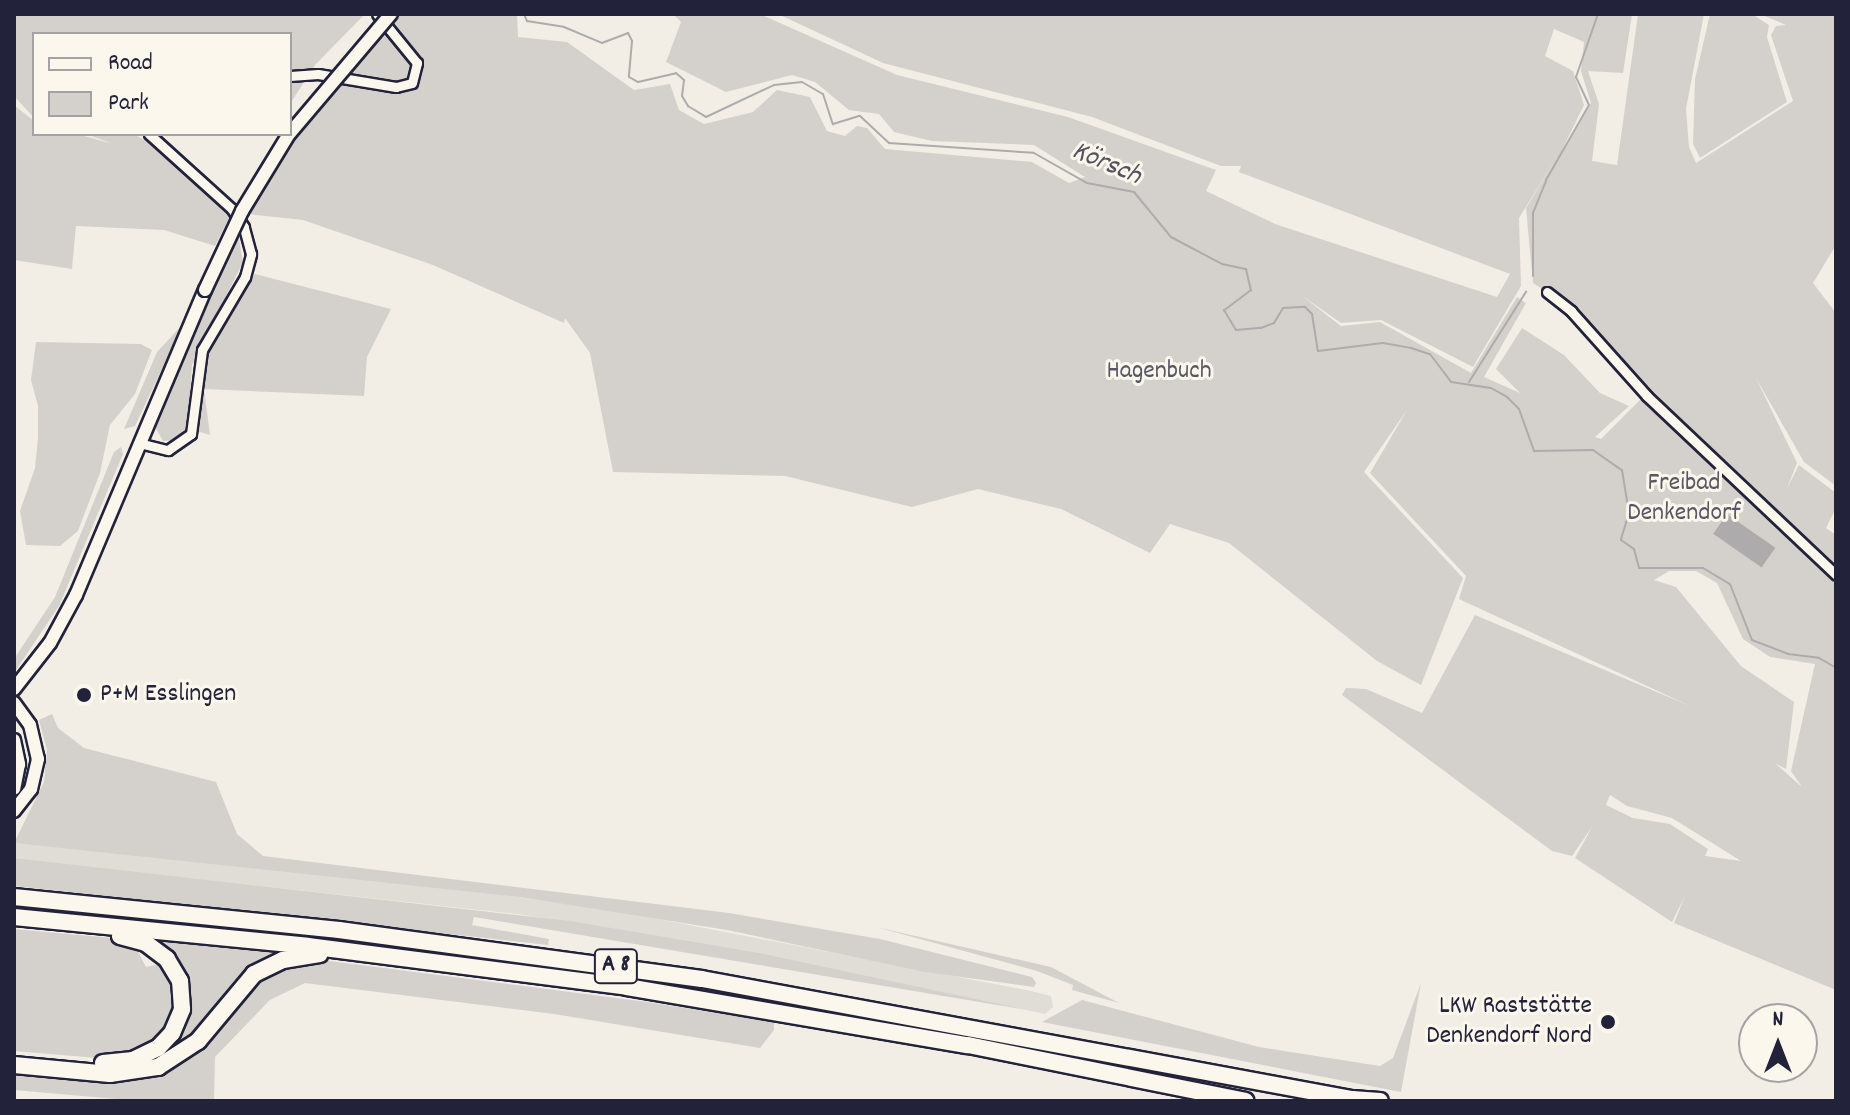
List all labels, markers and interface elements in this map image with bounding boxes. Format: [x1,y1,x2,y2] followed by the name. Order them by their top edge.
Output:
[32,32,292,136] legend
[108,47,153,81] text: Road
[108,87,149,121] text: Park
[1066,136,1146,194] water label: Körsch
[1106,356,1212,388] park label: Hagenbuch
[1627,468,1741,530] park label: Freibad Denkendorf
[100,679,236,711] place label: P+M Esslingen
[75,686,93,704] marker: P+M Esslingen
[592,946,640,986] road number: A 8
[1426,991,1592,1052] place label: LKW Raststätte Denkendorf Nord
[1738,1003,1818,1083] north arrow
[1773,1005,1783,1036] text: N
[1599,1013,1617,1031] marker: LKW Raststätte Denkendorf Nord

